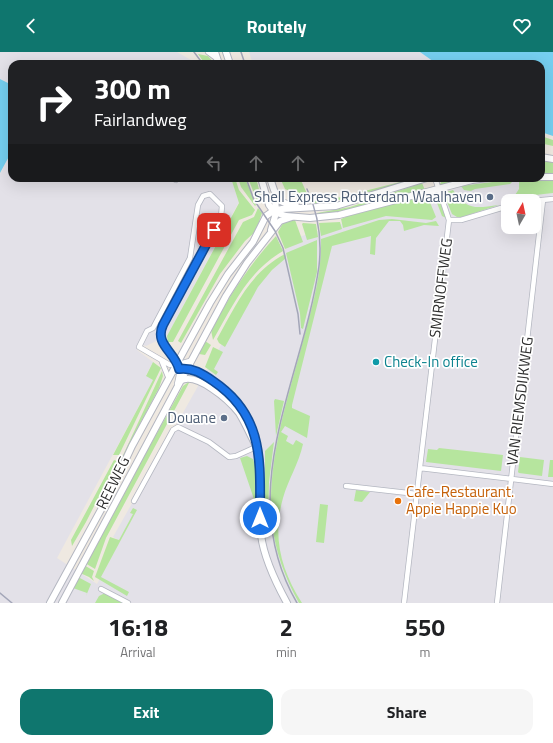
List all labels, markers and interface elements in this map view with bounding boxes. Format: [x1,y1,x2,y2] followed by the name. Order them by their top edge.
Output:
[246,13,307,40] text: Routely
[20,15,42,37] icon: back
[511,15,533,37] icon: heart
[94,67,171,110] text: 300 m
[28,76,80,128] icon: right
[94,106,186,133] text: Fairlandweg
[203,152,225,174] icon: left
[245,152,267,174] icon: ahead
[287,152,309,174] icon: ahead
[329,152,351,174] icon: right
[254,185,482,208] place label: Shell Express Rotterdam Waalhaven
[485,192,495,202] marker: Shell Express Rotterdam Waalhaven
[501,194,541,234] north arrow
[501,194,541,234] map controls
[197,213,231,247] pin
[203,219,225,241] icon: arrive
[423,237,458,339] street label: SMIRNOFFWEG
[500,335,539,467] street label: VAN RIEMSDIJKWEG
[384,350,478,373] place label: Check-In office
[371,357,381,367] marker: Check-In office
[167,406,216,429] place label: Douane
[219,413,229,423] marker: Douane
[90,452,135,513] street label: REEWEG
[406,480,517,520] place label: Cafe-Restaurant. Appie Happie Kuo
[393,496,403,506] marker: Cafe-Restaurant. Appie Happie Kuo
[239,497,281,539] position arrow
[108,609,168,645] text: 16:18
[280,609,293,645] text: 2
[405,609,445,645] text: 550
[120,642,156,662] text: Arrival
[276,642,297,662] text: min
[419,642,430,662] text: m
[20,689,273,735] button: Exit
[281,689,533,735] button: Share

